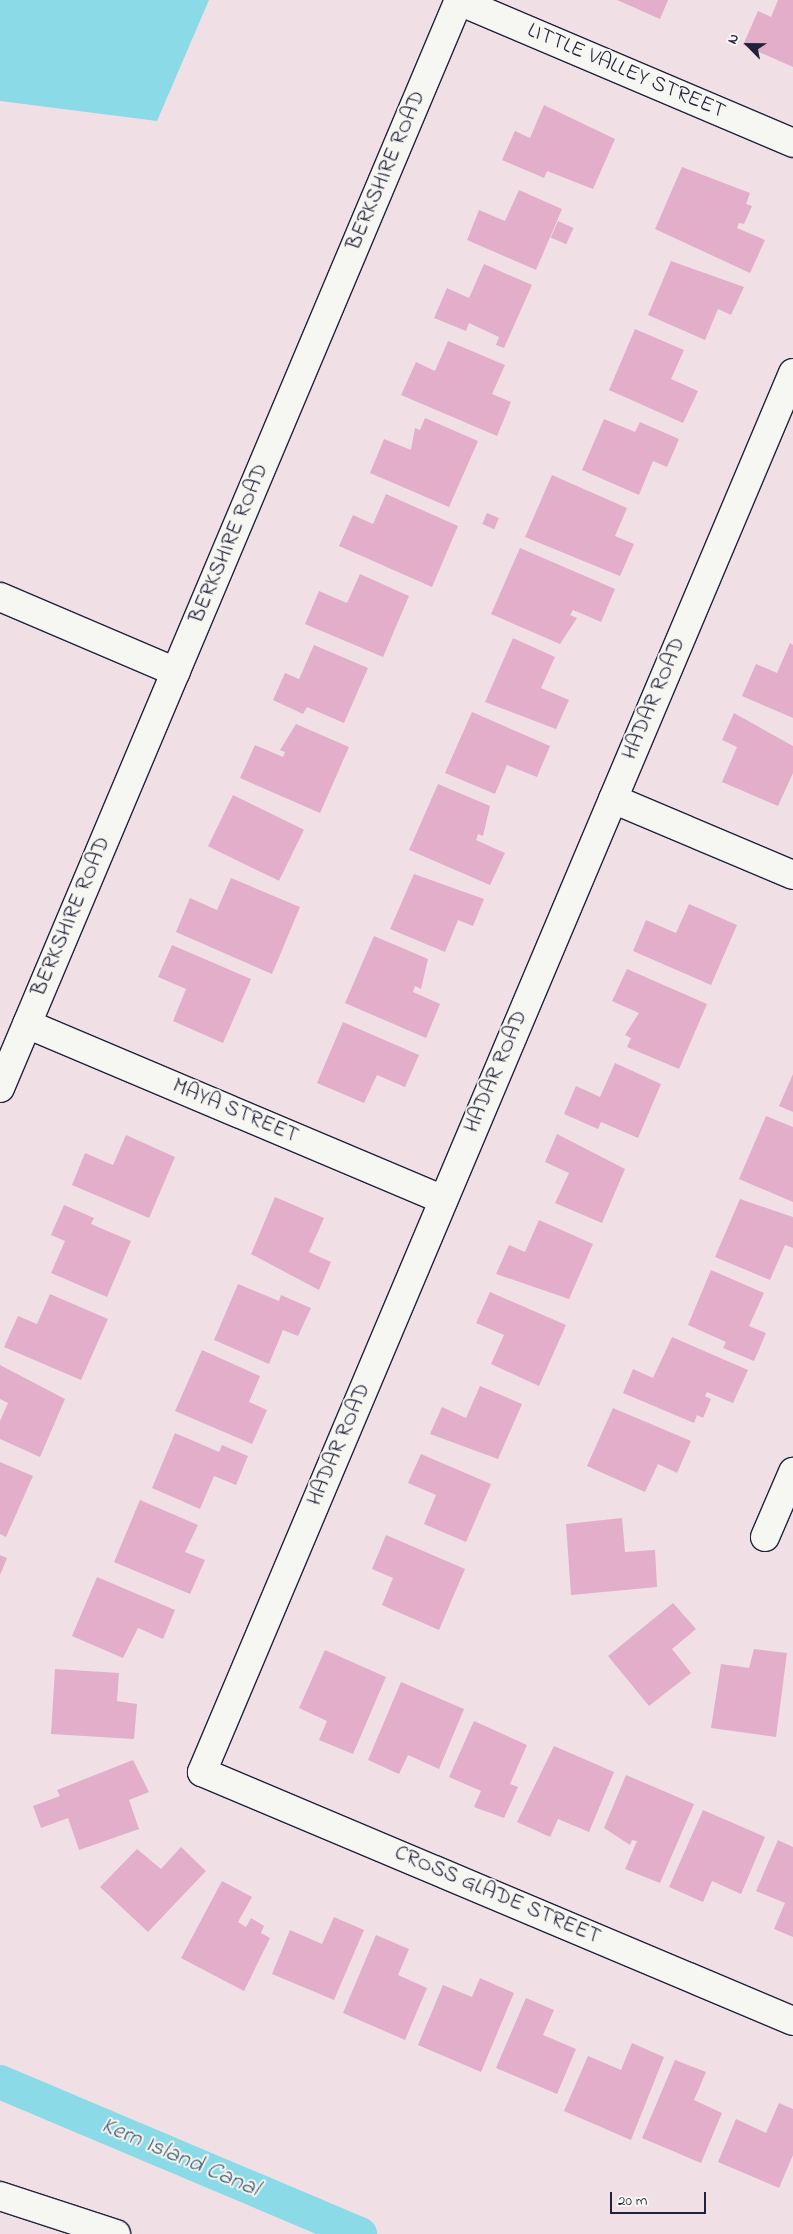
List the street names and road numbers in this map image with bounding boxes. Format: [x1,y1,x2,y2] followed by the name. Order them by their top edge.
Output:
[523,18,729,126] street label: LITTLE VALLEY STREET
[342,87,432,255] street label: BERKSHIRE ROAD
[185,460,275,628] street label: BERKSHIRE ROAD
[617,634,693,764] street label: HADAR ROAD
[27,833,117,1001] street label: BERKSHIRE ROAD
[459,1007,535,1137] street label: HADAR ROAD
[168,1074,302,1150] street label: MAYA STREET
[302,1380,378,1510] street label: HADAR ROAD
[390,1841,604,1951] street label: CROSS GLADE STREET

